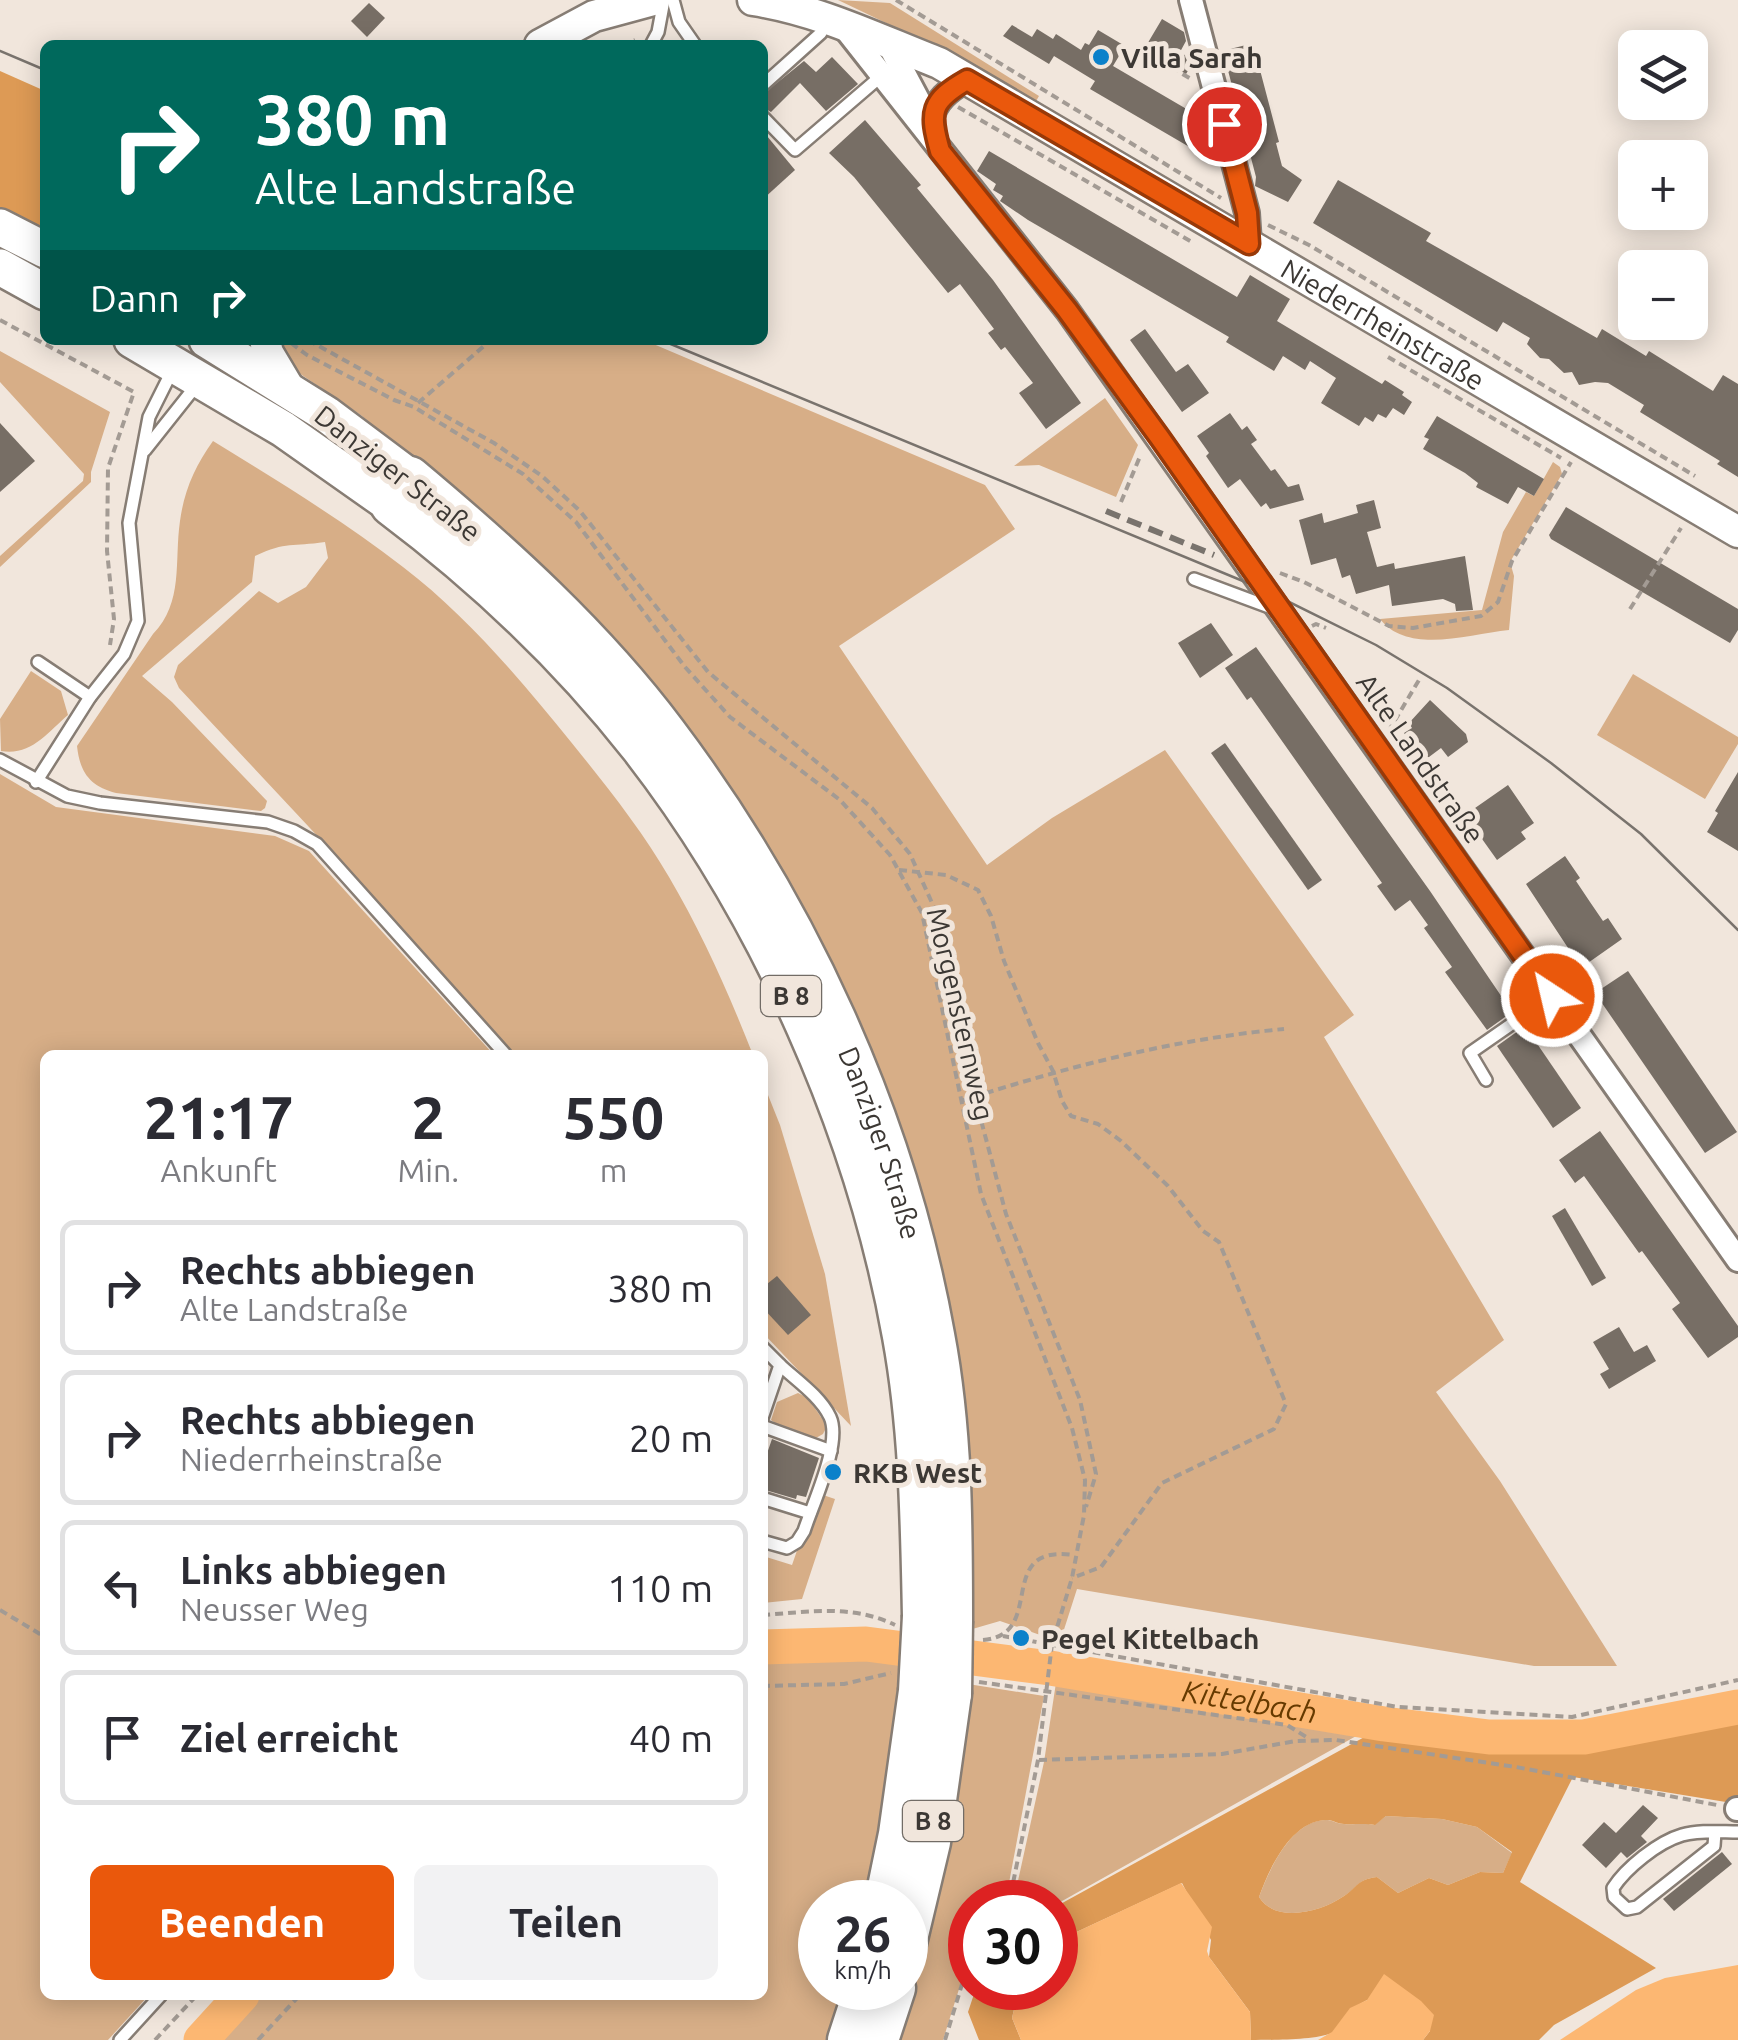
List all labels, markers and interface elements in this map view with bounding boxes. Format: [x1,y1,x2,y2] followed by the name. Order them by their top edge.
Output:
[1618,30,1708,340] map controls
[1618,30,1708,120] button: layers
[1121,42,1263,73] place label: Villa Sarah
[1090,46,1112,68] marker: Villa Sarah
[90,80,220,210] icon: right
[255,80,450,158] text: 380 m
[1182,82,1267,167] pin
[1197,97,1252,152] icon: arrive
[1618,140,1708,230] button: +
[255,162,576,213] text: Alte Landstraße
[1618,250,1708,340] button: −
[1276,252,1490,395] street label: Niederrheinstraße
[200,270,255,325] icon: right
[90,277,180,319] text: Dann
[309,399,487,547] street label: Danziger Straße
[1351,667,1491,849] street label: Alte Landstraße
[921,905,1001,1123] street label: Morgensternweg
[1500,944,1604,1048] position arrow
[761,976,821,1016] road number: B 8
[833,1042,928,1242] street label: Danziger Straße
[144,1083,294,1150] text: 21:17
[411,1083,445,1150] text: 2
[563,1083,664,1150] text: 550
[160,1152,277,1188] text: Ankunft
[397,1152,459,1188] text: Min.
[600,1152,627,1188] text: m
[180,1249,475,1291] text: Rechts abbiegen
[95,1260,150,1315] icon: right
[607,1267,713,1309] text: 380 m
[180,1291,408,1327] text: Alte Landstraße
[180,1399,475,1441] text: Rechts abbiegen
[95,1410,150,1465] icon: right
[629,1417,713,1459] text: 20 m
[180,1441,443,1477] text: Niederrheinstraße
[853,1457,982,1488] place label: RKB West
[822,1461,844,1483] marker: RKB West
[180,1549,447,1591] text: Links abbiegen
[95,1560,150,1615] icon: left
[607,1567,713,1609] text: 110 m
[180,1591,369,1627] text: Neusser Weg
[1041,1623,1259,1654] place label: Pegel Kittelbach
[1010,1627,1032,1649] marker: Pegel Kittelbach
[1180,1673,1320,1729] water label: Kittelbach
[95,1710,150,1765] icon: arrive
[180,1717,399,1759] text: Ziel erreicht
[629,1717,713,1759] text: 40 m
[903,1801,963,1841] road number: B 8
[90,1865,394,1980] button: Beenden
[414,1865,718,1980] button: Teilen
[948,1880,1078,2010] speed limit sign: 30
[835,1905,891,1961] text: 26
[834,1956,892,1984] text: km/h

